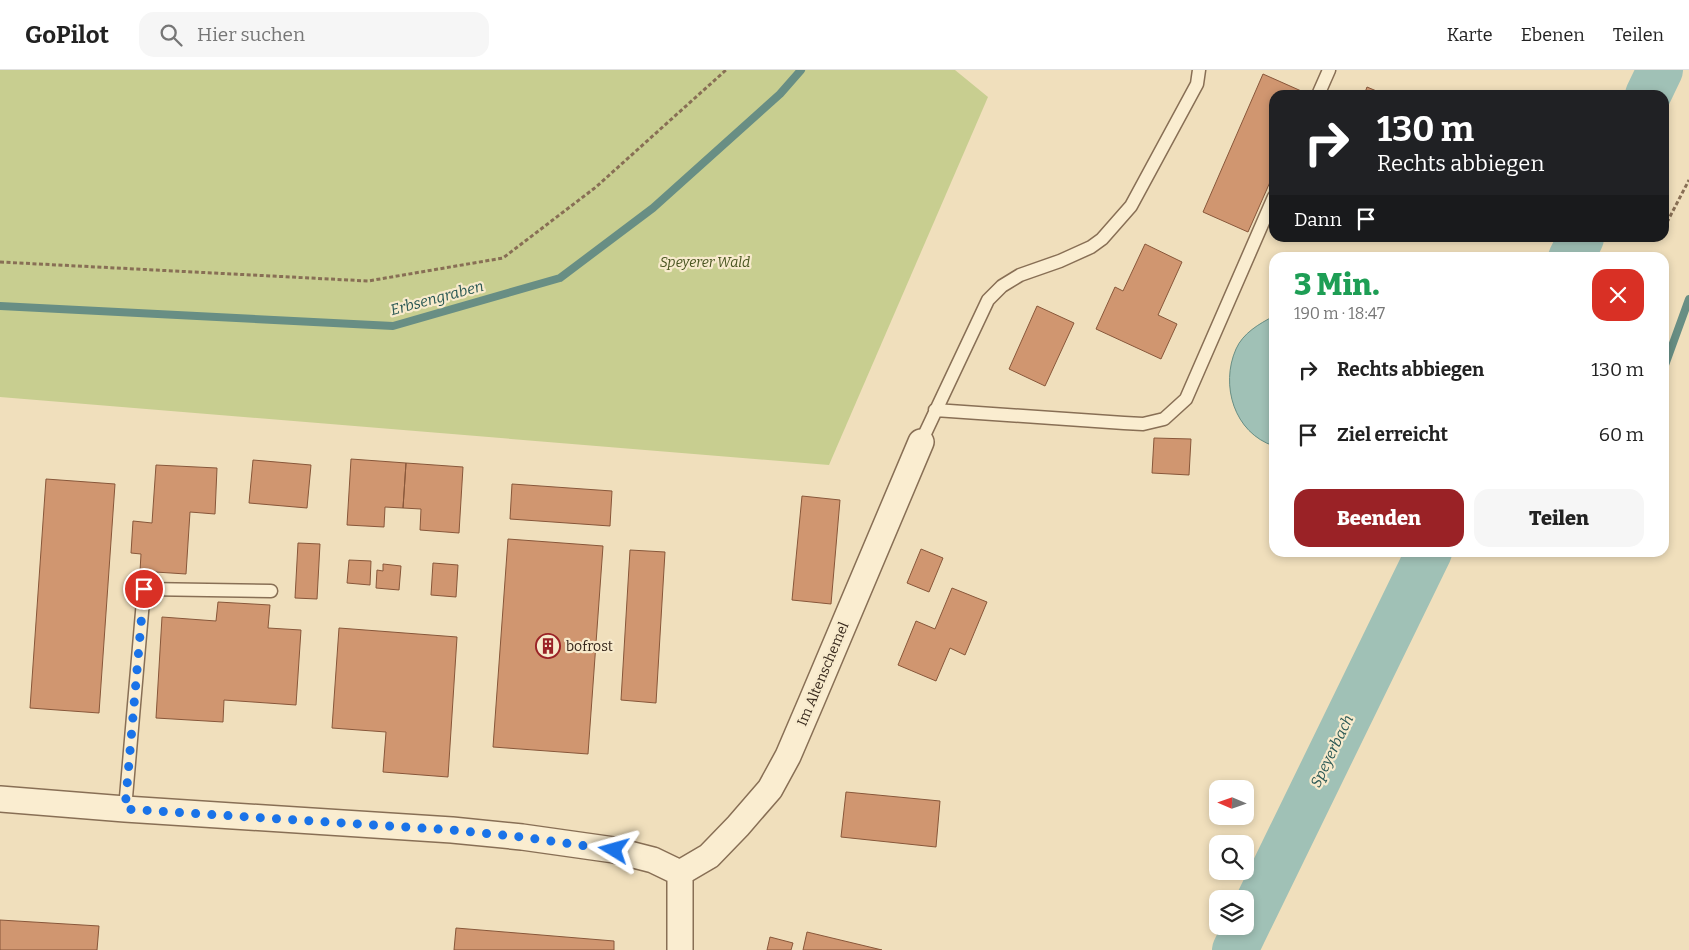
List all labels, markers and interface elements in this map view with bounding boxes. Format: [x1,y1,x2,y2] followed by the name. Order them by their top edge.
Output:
[139,12,489,57] search box
[25,21,109,49] text: GoPilot
[157,21,185,49] icon: search
[197,23,305,46] text: Hier suchen
[1447,24,1493,46] text: Karte
[1521,24,1585,46] text: Ebenen
[1613,24,1664,46] text: Teilen
[1377,108,1474,150] text: 130 m
[1294,110,1359,175] icon: right
[1377,150,1544,177] text: Rechts abbiegen
[1352,205,1380,233] icon: arrive
[1294,208,1342,231] text: Dann
[660,254,750,271] park label: Speyerer Wald
[1294,267,1380,303] text: 3 Min.
[1592,269,1644,321] button: close
[388,277,486,319] water label: Erbsengraben
[1294,304,1385,323] text: 190 m · 18:47
[1294,356,1322,384] icon: right
[1337,358,1484,381] text: Rechts abbiegen
[1591,358,1644,381] text: 130 m
[1294,421,1322,449] icon: arrive
[1337,423,1448,446] text: Ziel erreicht
[1599,423,1644,446] text: 60 m
[1294,489,1464,547] button: Beenden
[1474,489,1644,547] button: Teilen
[123,568,165,610] pin
[130,575,158,603] icon: arrive
[793,619,853,729] street label: Im Altenschemel
[535,633,561,659] building icon: bofrost
[566,638,613,655] place label: bofrost
[1307,712,1357,790] water label: Speyerbach
[1209,780,1254,825] north arrow
[1209,780,1254,935] map controls
[587,823,639,875] position arrow
[1209,835,1254,880] button: search
[1209,890,1254,935] button: layers

